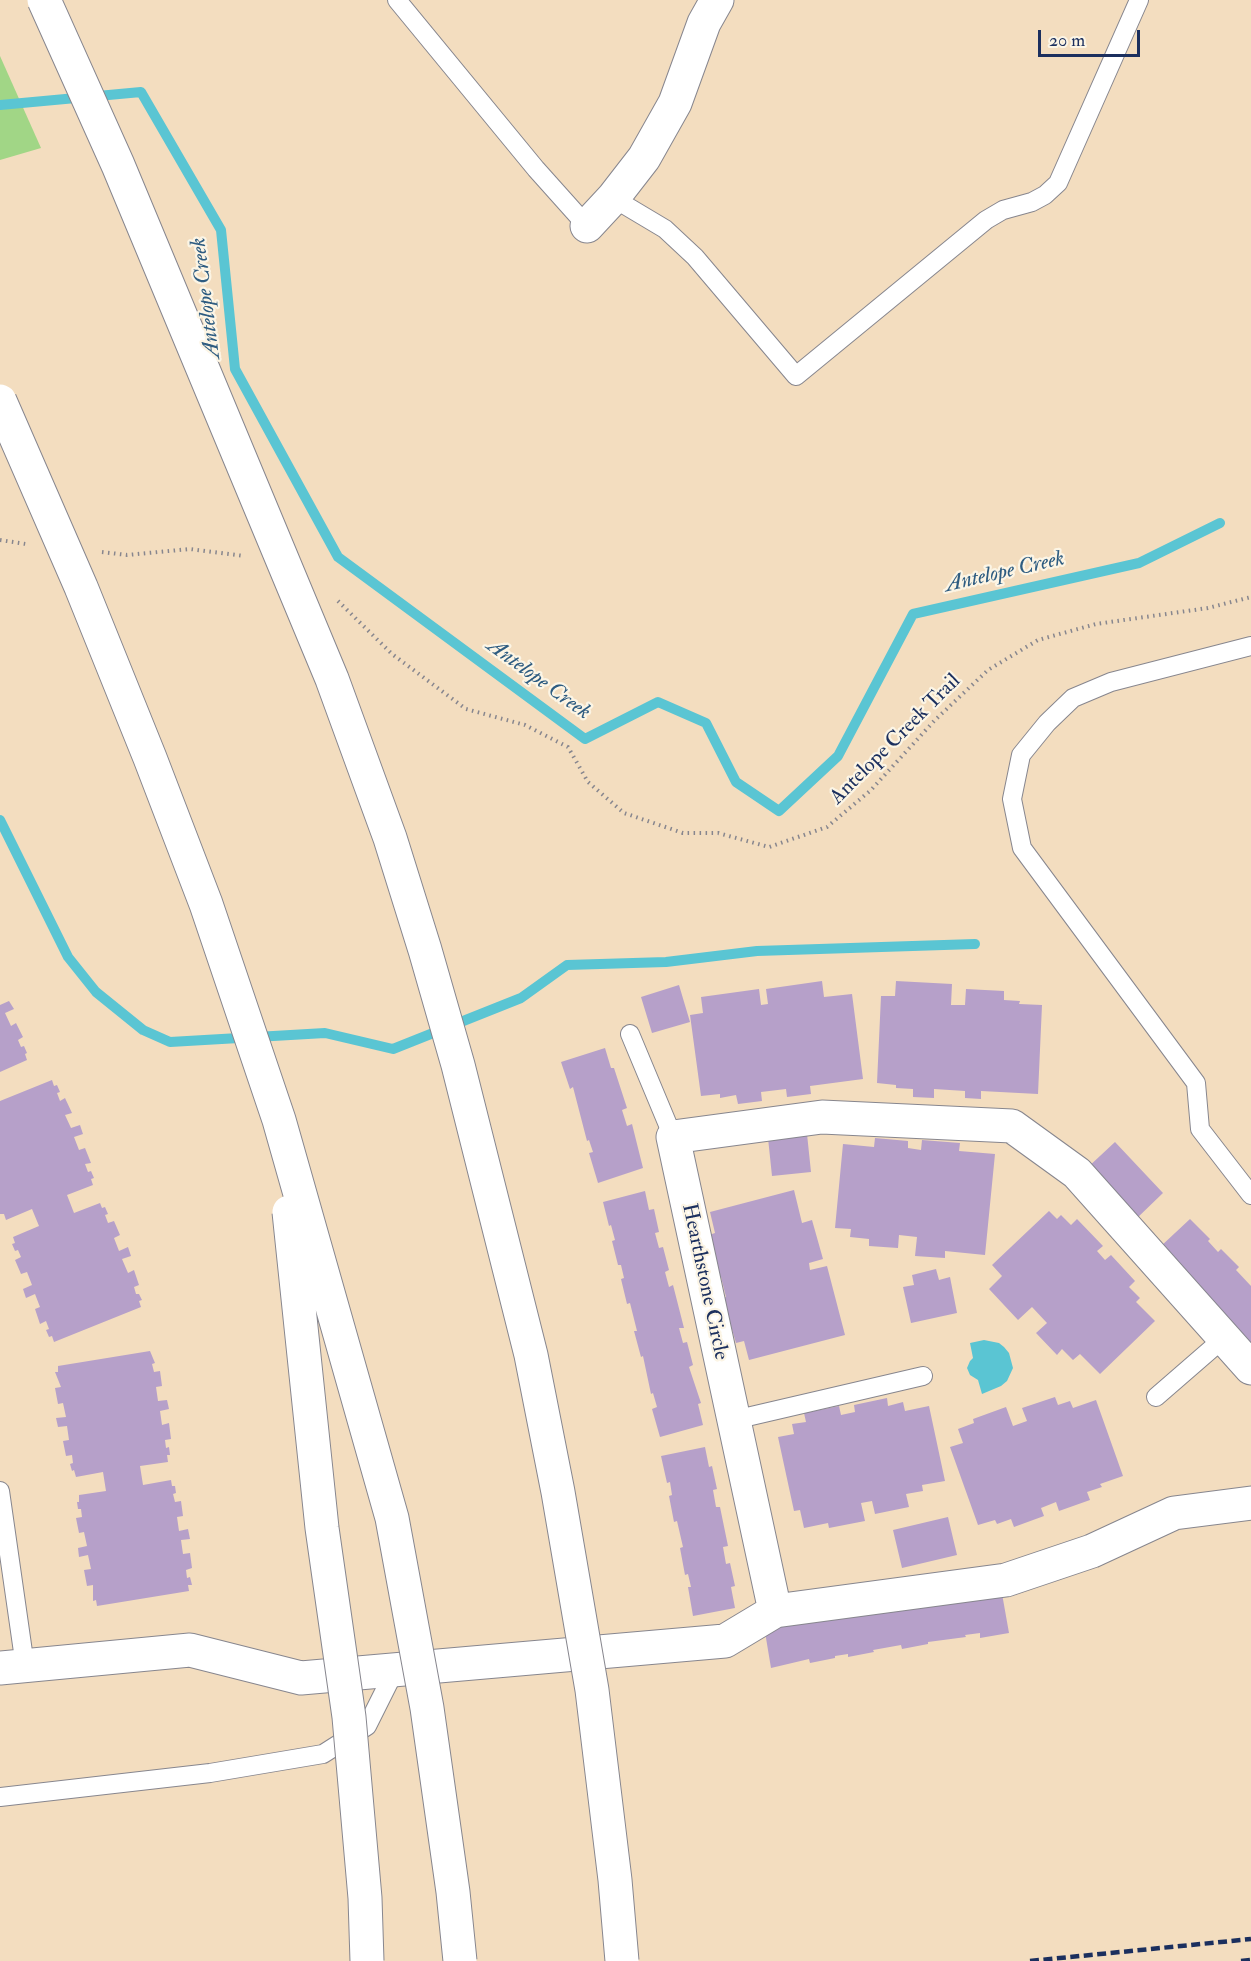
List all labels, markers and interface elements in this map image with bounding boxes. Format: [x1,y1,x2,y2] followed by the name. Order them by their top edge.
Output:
[1041,18,1143,56] scale bar
[1049,29,1085,52] text: 20 m
[186,236,228,360] water label: Antelope Creek
[943,546,1067,600] water label: Antelope Creek
[481,634,595,726] water label: Antelope Creek
[825,669,967,811] street label: Antelope Creek Trail
[675,1202,733,1362] street label: Hearthstone Circle

